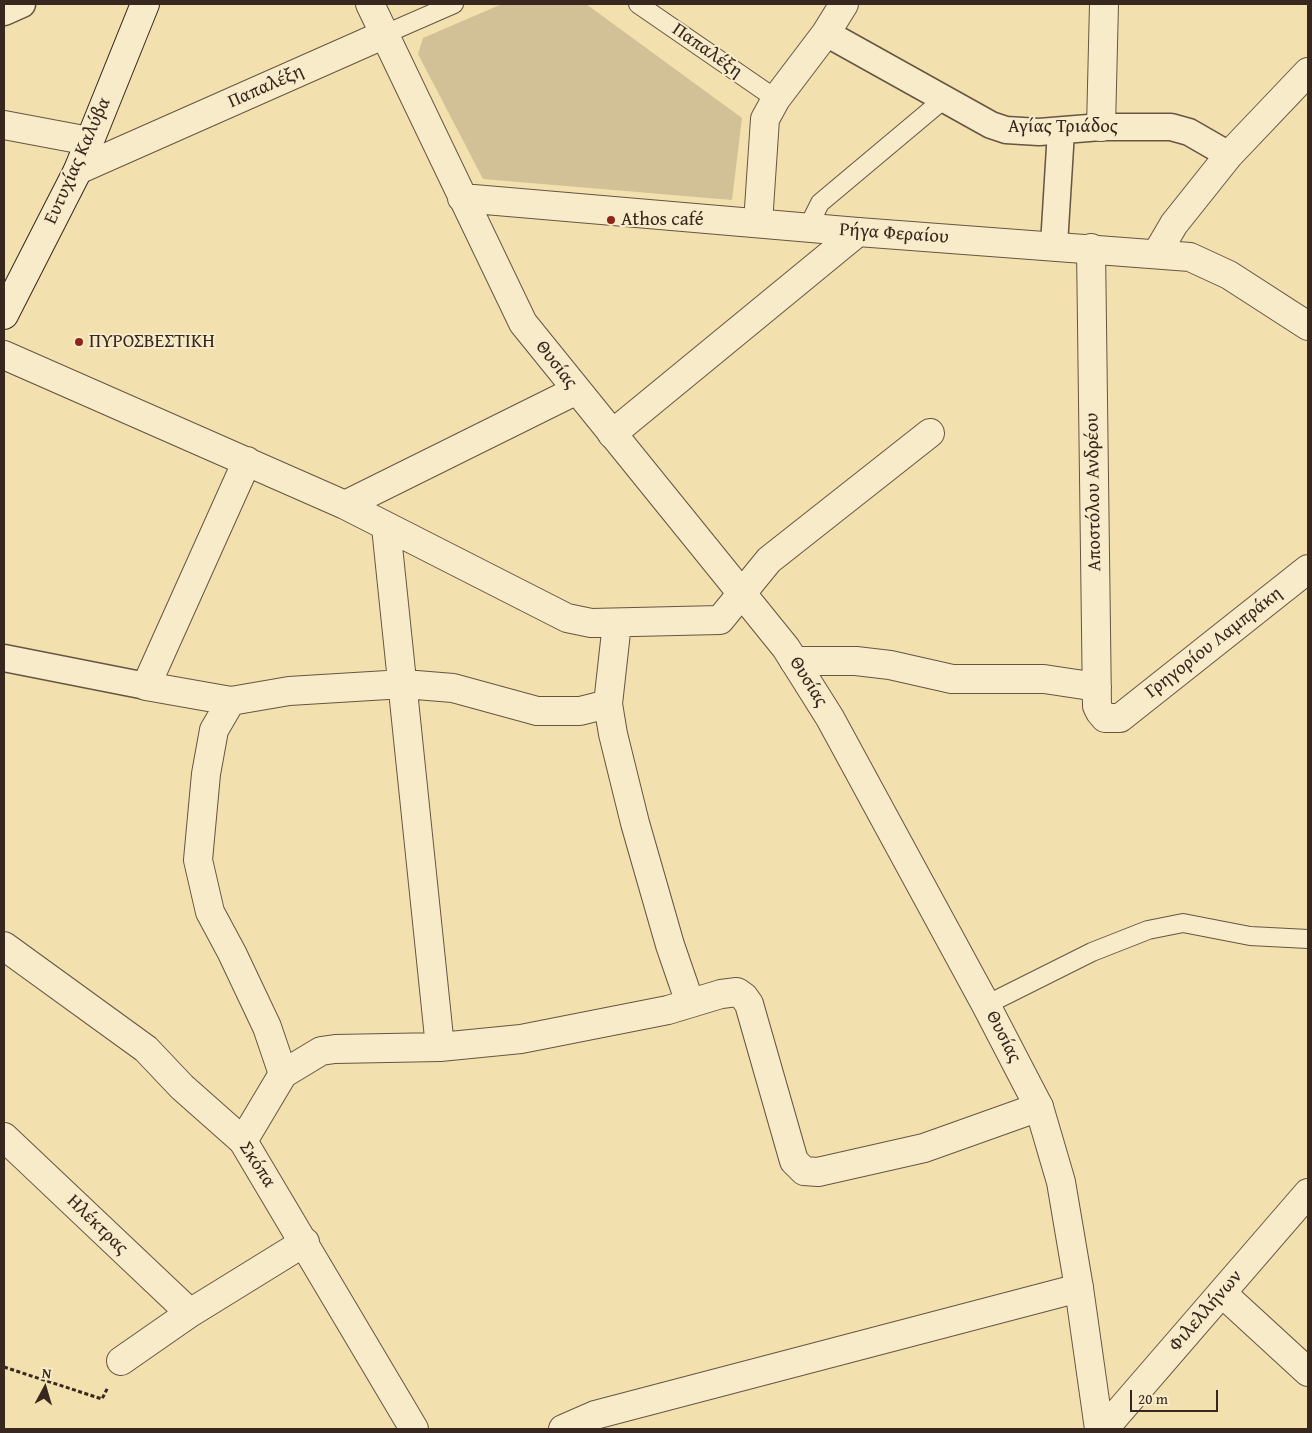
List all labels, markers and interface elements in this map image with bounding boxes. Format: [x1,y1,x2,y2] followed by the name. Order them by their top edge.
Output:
[667,19,747,83] street label: Παπαλέξη
[225,60,307,114] street label: Παπαλέξη
[40,94,116,228] street label: Ευτυχίας Καλύβα
[1008,116,1118,138] street label: Αγίας Τριάδος
[621,209,704,231] place label: Athos café
[605,214,617,226] marker: Athos café
[838,219,950,249] street label: Ρήγα Φεραίου
[89,331,215,353] place label: ΠΥΡΟΣΒΕΣΤΙΚΗ
[73,336,85,348] marker: ΠΥΡΟΣΒΕΣΤΙΚΗ
[530,336,582,394] street label: Θυσίας
[1081,412,1107,572] street label: Αποστόλου Ανδρέου
[1141,582,1287,704] street label: Γρηγορίου Λαμπράκη
[784,653,832,711] street label: Θυσίας
[980,1007,1026,1067] street label: Θυσίας
[234,1138,280,1192] street label: Σκόπα
[62,1190,132,1260] street label: Ηλέκτρας
[1164,1265,1248,1357] street label: Φιλελλήνων
[20,1363,70,1413] north arrow
[41,1363,52,1384] text: N
[1132,1380,1220,1412] scale bar
[1138,1388,1168,1409] text: 20 m

